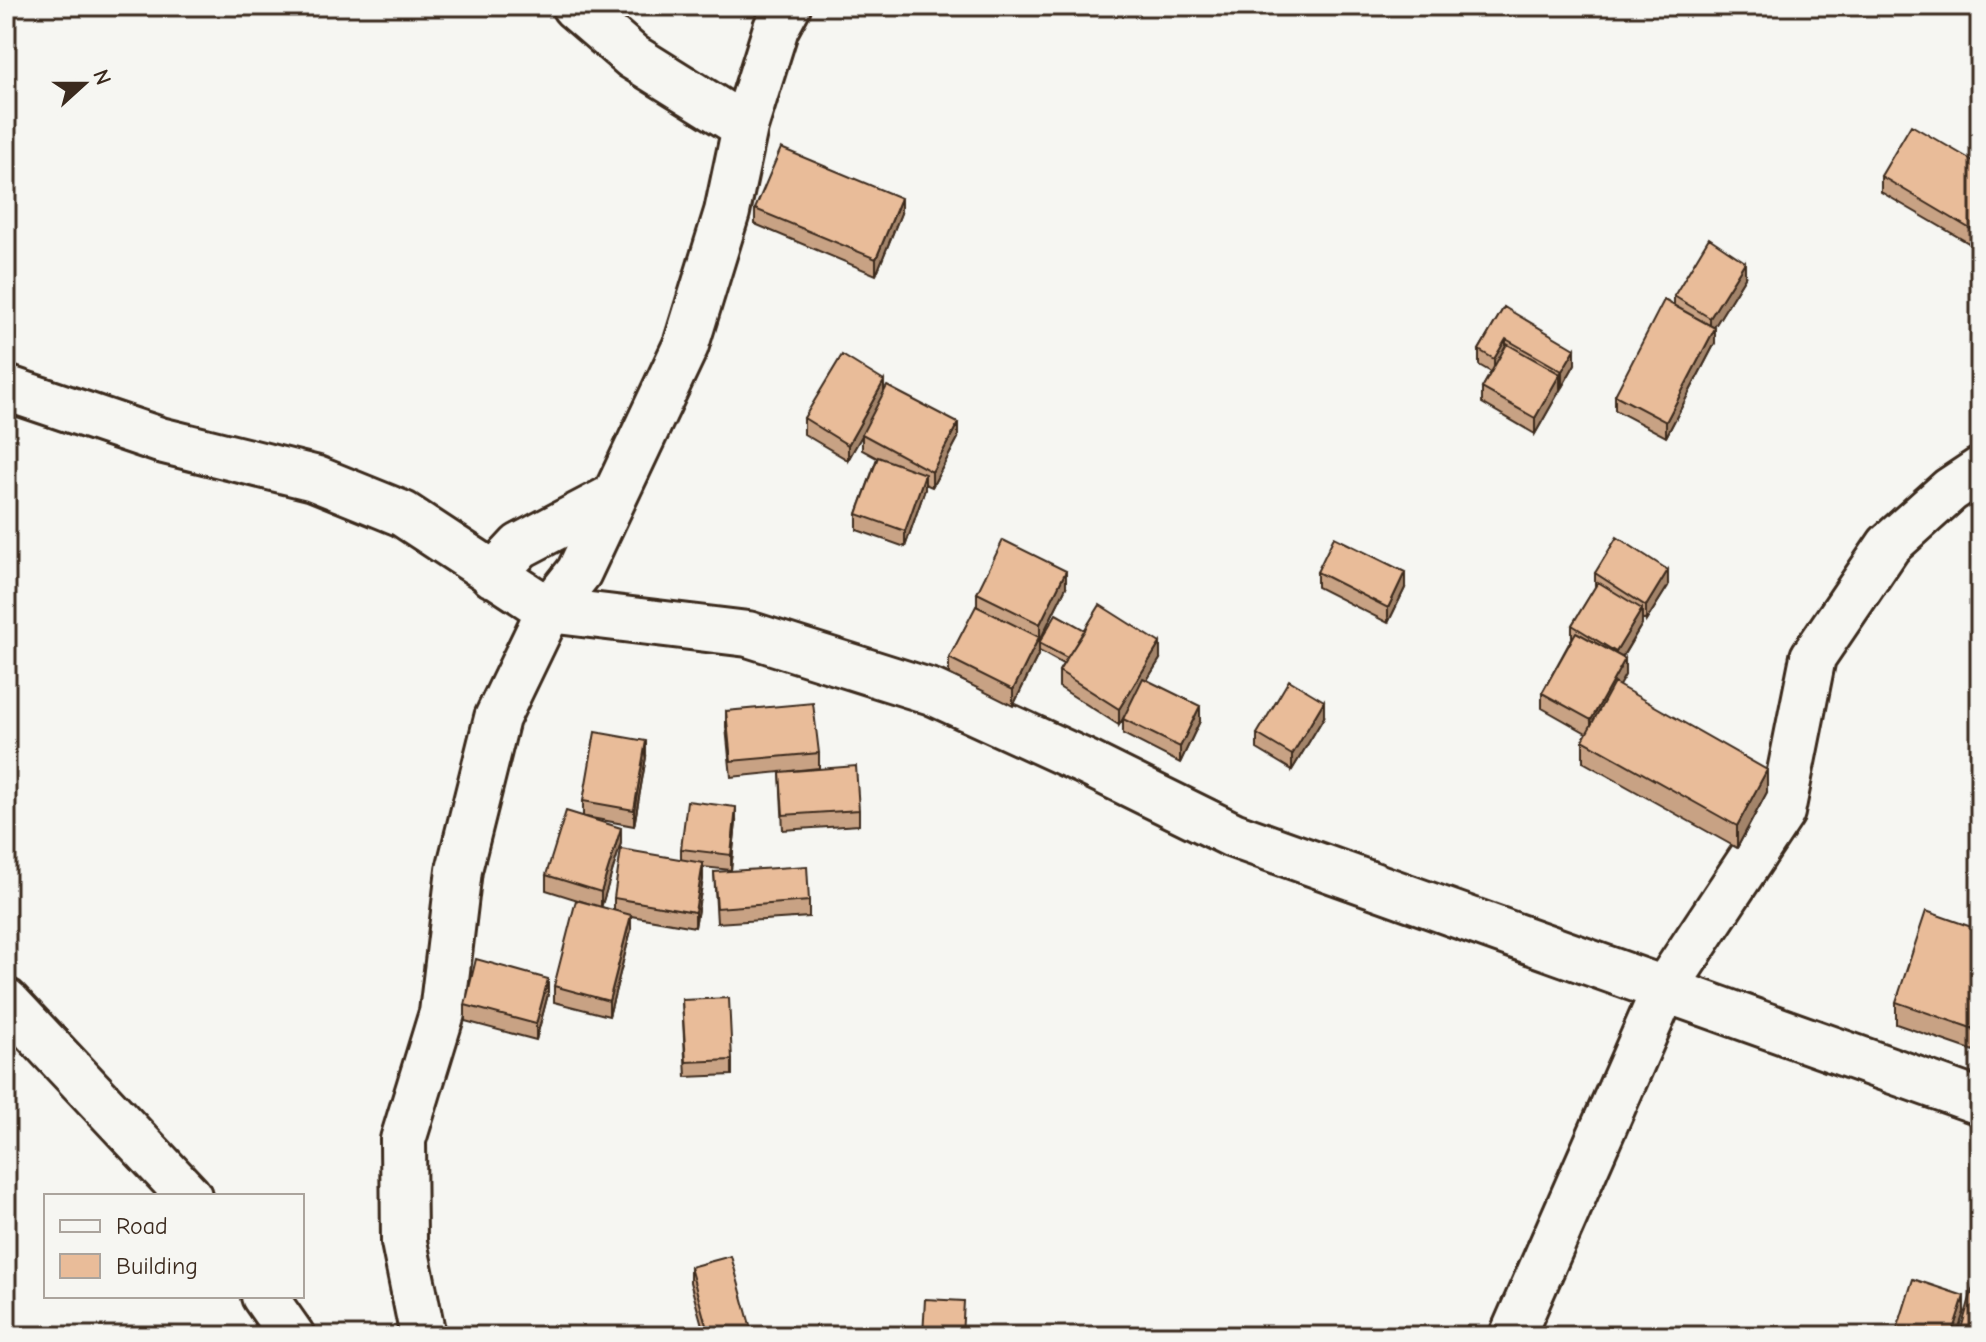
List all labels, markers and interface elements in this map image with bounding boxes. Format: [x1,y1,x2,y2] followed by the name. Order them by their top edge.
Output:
[44,44,124,124] north arrow
[87,66,116,89] text: N
[44,1194,304,1298] legend
[116,1212,168,1240] text: Road
[116,1252,198,1280] text: Building

